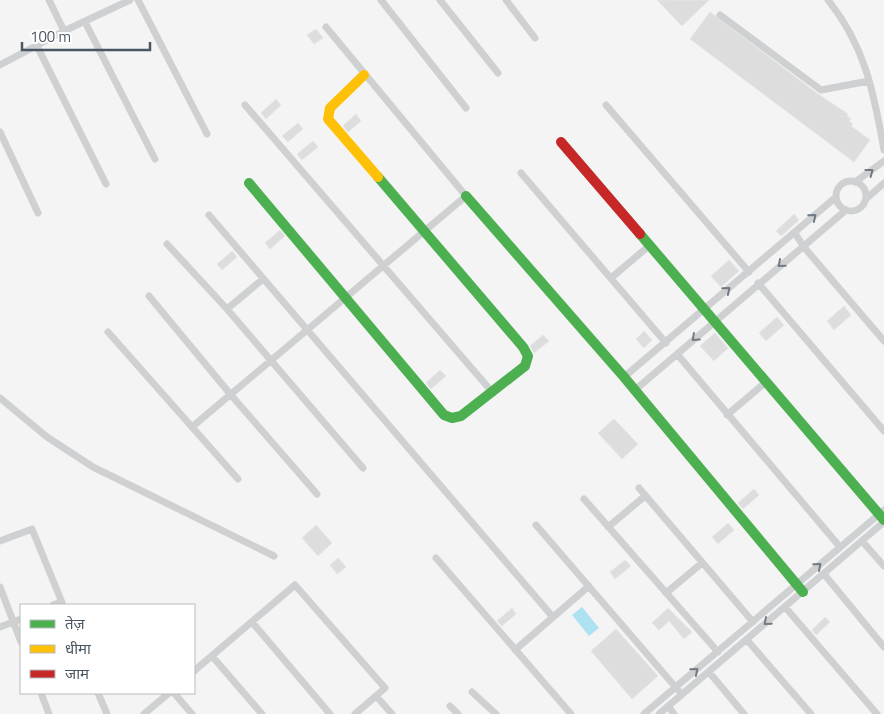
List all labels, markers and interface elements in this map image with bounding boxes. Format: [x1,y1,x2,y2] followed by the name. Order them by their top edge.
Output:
[22,20,150,52] scale bar
[30,25,71,48] text: 100 m
[864,169,874,178] one-way arrow
[807,215,816,223] one-way arrow
[777,259,786,268] one-way arrow
[721,288,730,296] one-way arrow
[692,332,701,341] one-way arrow
[813,563,822,572] one-way arrow
[20,604,195,694] legend
[65,612,86,635] text: तेज़
[764,617,773,626] one-way arrow
[65,637,92,660] text: धीमा
[65,662,90,685] text: जाम
[689,668,698,677] one-way arrow

